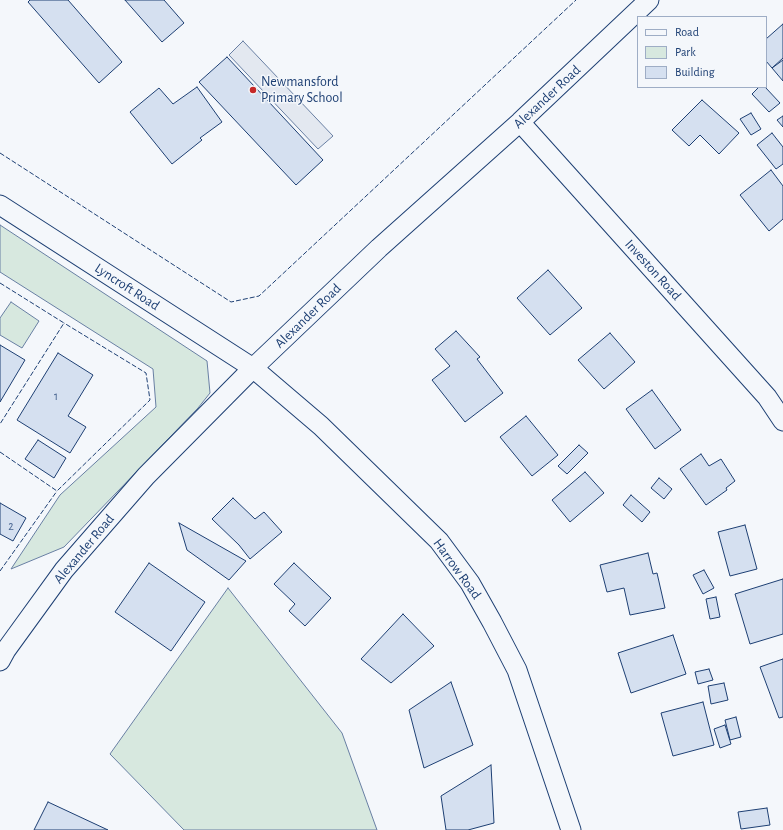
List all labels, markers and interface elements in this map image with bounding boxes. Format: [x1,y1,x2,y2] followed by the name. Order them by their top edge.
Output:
[637,16,767,88] legend
[675,26,699,38] text: Road
[675,46,696,58] text: Park
[510,62,584,132] street label: Alexander Road
[675,66,715,78] text: Building
[261,74,343,106] place label: Newmansford Primary School
[248,85,258,95] marker: Newmansford Primary School
[621,236,685,304] street label: Investon Road
[91,260,163,314] street label: Lyncroft Road
[271,280,345,352] street label: Alexander Road
[54,389,58,403] house number: 1
[50,511,118,587] street label: Alexander Road
[8,519,14,533] house number: 2
[429,535,485,603] street label: Harrow Road

